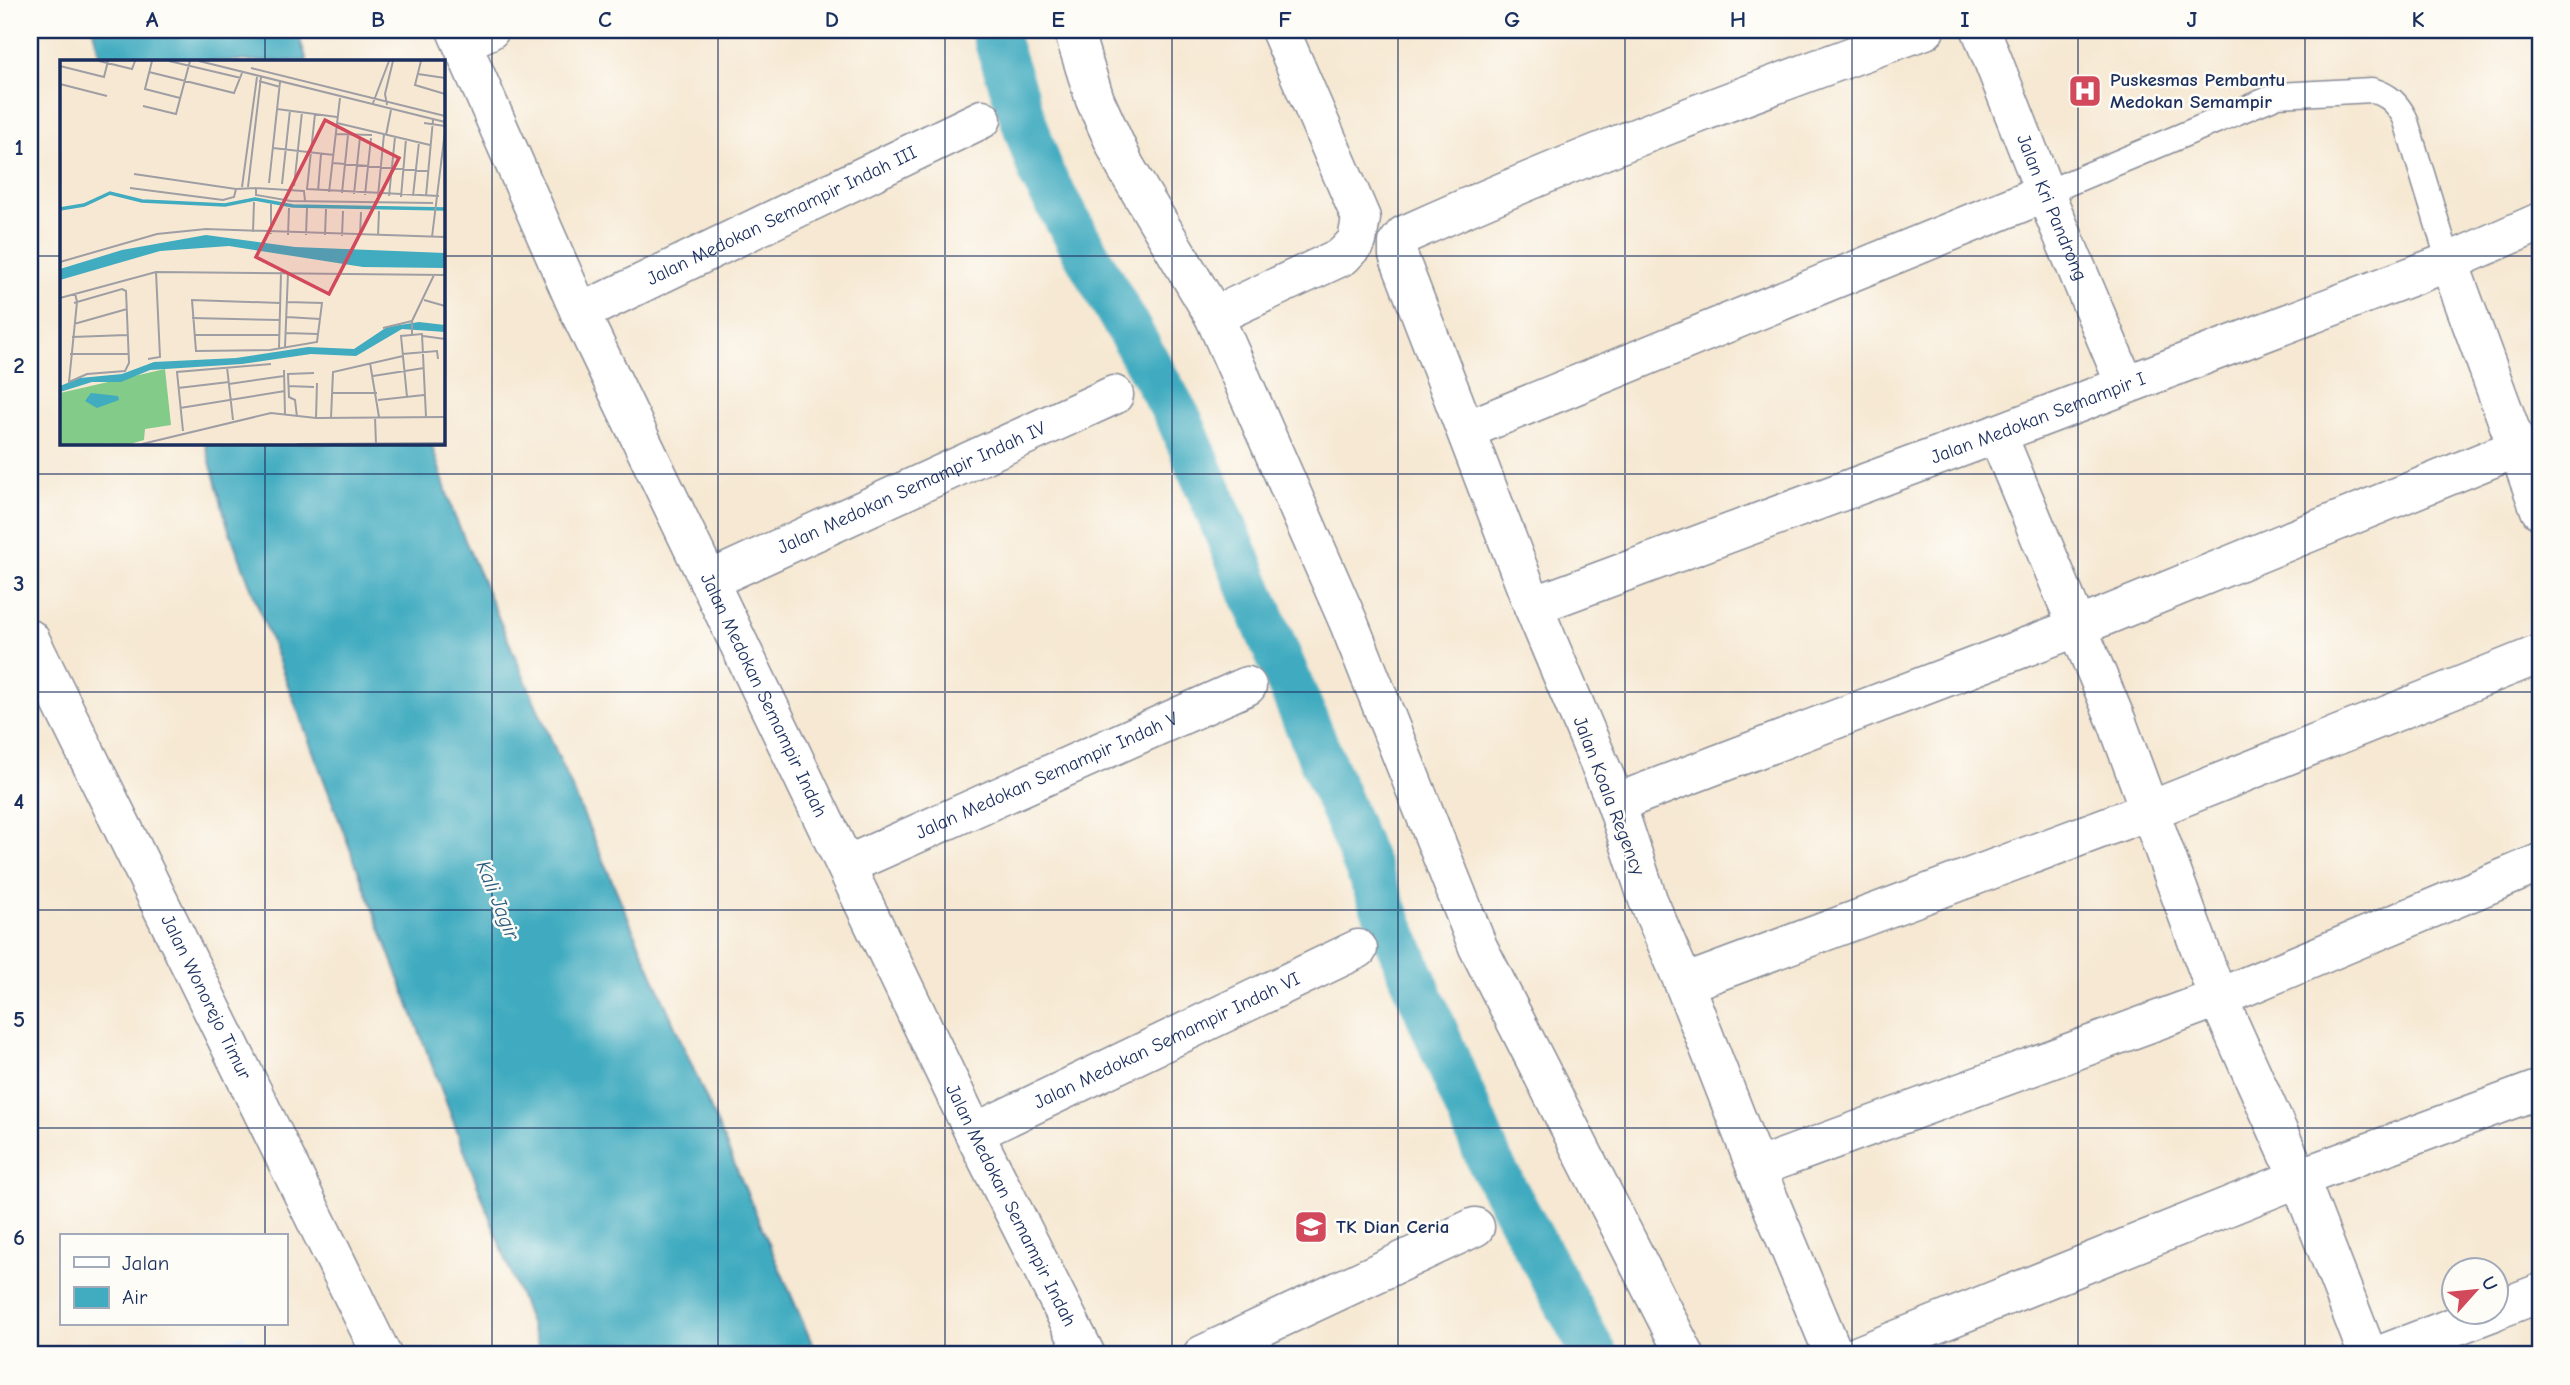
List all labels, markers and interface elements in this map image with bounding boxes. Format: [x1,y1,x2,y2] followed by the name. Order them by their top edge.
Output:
[146,6,159,33] text: A
[371,6,385,33] text: B
[598,6,612,33] text: C
[825,6,839,33] text: D
[1051,6,1065,33] text: E
[1278,6,1292,33] text: F
[1504,6,1520,33] text: G
[1730,6,1746,33] text: H
[1960,6,1970,33] text: I
[2187,6,2198,33] text: J
[2412,6,2425,33] text: K
[60,60,444,444] inset map
[2110,69,2285,113] place label: Puskesmas Pembantu Medokan Semampir
[2066,72,2104,110] hospital icon: Puskesmas Pembantu Medokan Semampir
[2012,131,2091,284] street label: Jalan Kri Pandrong
[14,134,24,161] text: 1
[643,141,920,290] street label: Jalan Medokan Semampir Indah III
[13,352,25,379] text: 2
[1928,368,2148,469] street label: Jalan Medokan Semampir I
[774,417,1050,559] street label: Jalan Medokan Semampir Indah IV
[13,570,25,597] text: 3
[696,570,832,821] street label: Jalan Medokan Semampir Indah
[912,707,1182,844] street label: Jalan Medokan Semampir Indah V
[1569,713,1650,879] street label: Jalan Koala Regency
[14,788,25,815] text: 4
[471,857,525,945] water label: Kali Jagir
[156,911,256,1083] street label: Jalan Wonorejo Timur
[1031,967,1303,1114] street label: Jalan Medokan Semampir Indah VI
[13,1006,25,1033] text: 5
[941,1081,1081,1330] street label: Jalan Medokan Semampir Indah
[1292,1208,1330,1246] school or university icon: TK Dian Ceria
[1336,1216,1449,1238] place label: TK Dian Ceria
[13,1224,25,1251] text: 6
[60,1234,287,1326] legend
[122,1251,169,1275] text: Jalan
[2440,1256,2510,1326] north arrow
[2477,1273,2502,1294] text: U
[122,1285,148,1309] text: Air

